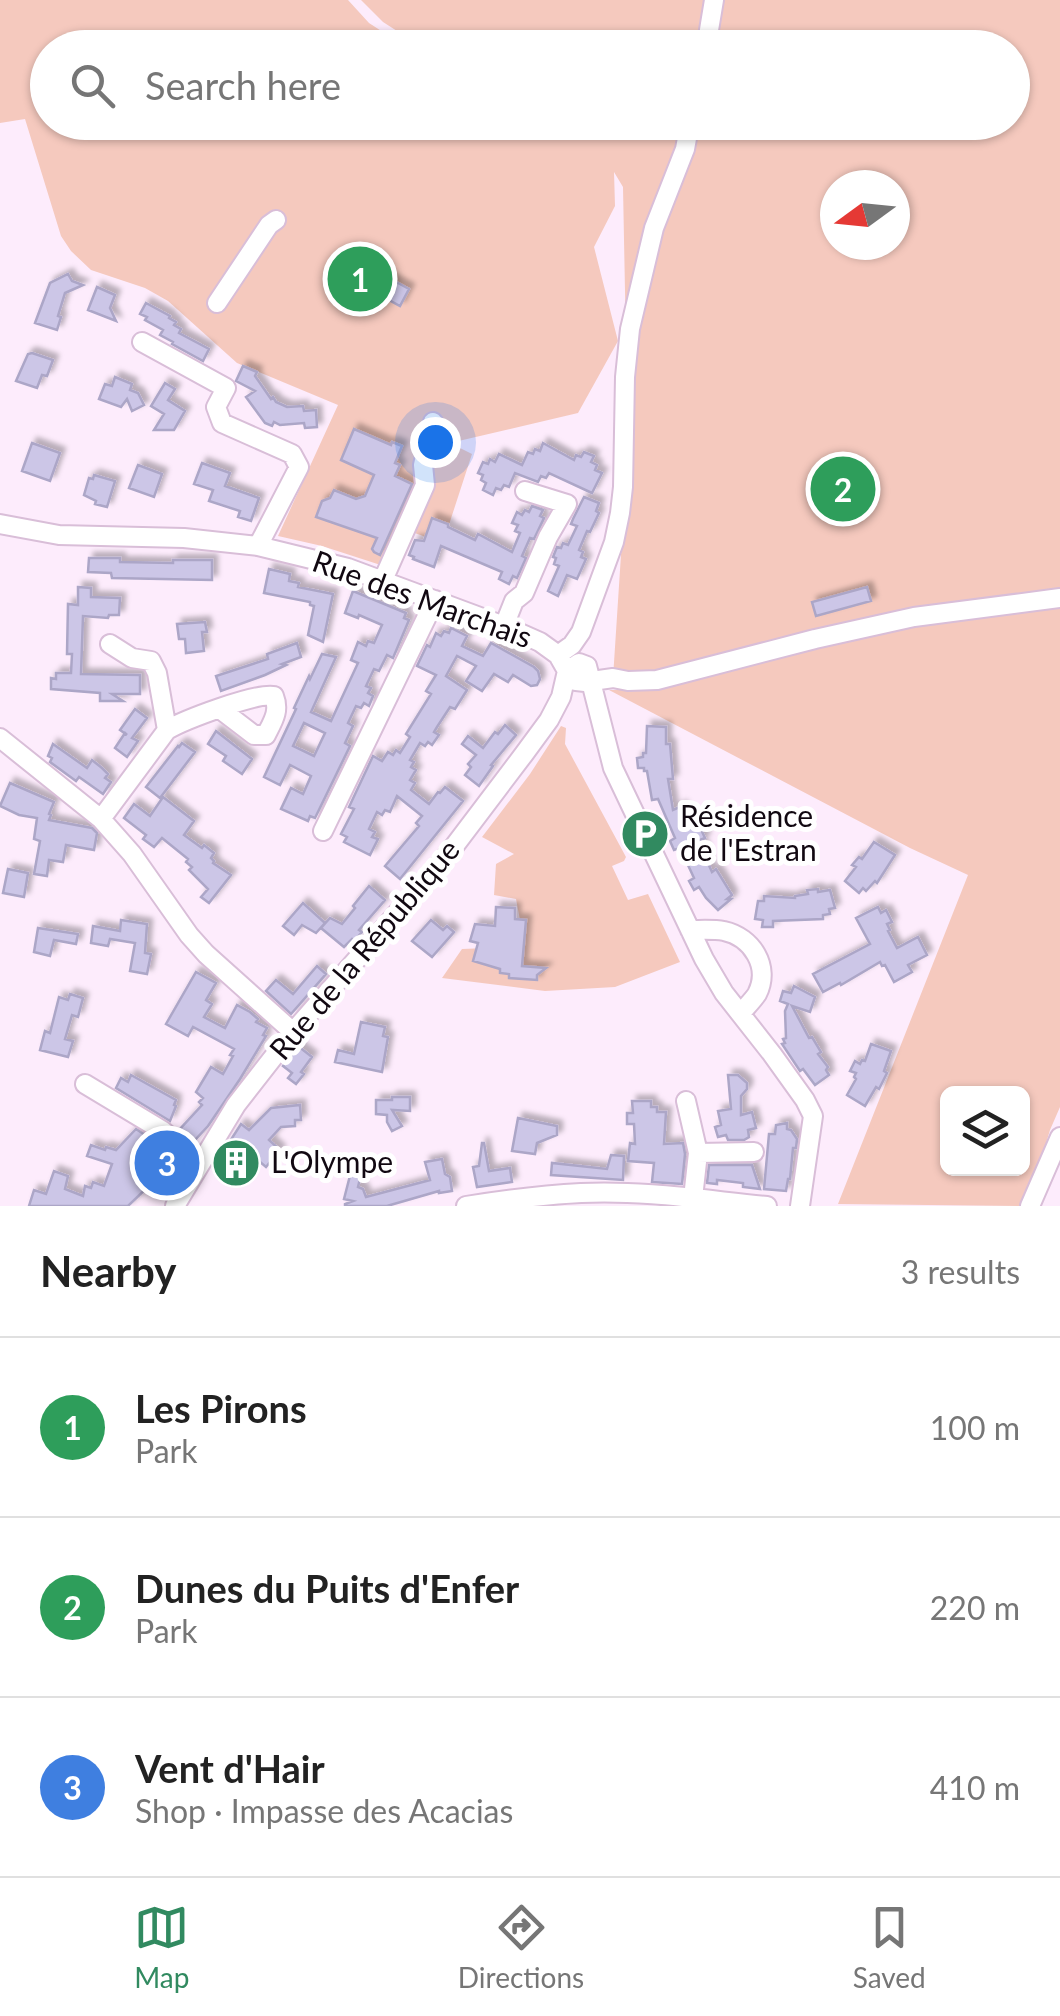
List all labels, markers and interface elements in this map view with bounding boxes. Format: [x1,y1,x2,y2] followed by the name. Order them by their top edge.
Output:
[30,30,1030,140] search box
[65,58,120,113] icon: search
[145,62,341,108] text: Search here
[820,170,910,260] north arrow
[328,242,392,316] pin: 1
[410,417,461,468] your location
[810,452,876,526] pin: 2
[308,542,537,654] street label: Rue des Marchais
[680,797,817,867] place label: Résidence de l'Estran
[619,808,671,860] parking icon: Résidence de l'Estran
[261,831,466,1066] street label: Rue de la République
[940,1086,1030,1176] map controls
[940,1086,1030,1176] button: layers
[134,1126,200,1200] pin: 3
[210,1137,262,1189] building icon: L'Olympe
[271,1143,393,1179] place label: L'Olympe
[40,1246,177,1296] text: Nearby
[901,1252,1020,1291] text: 3 results
[135,1385,307,1431] text: Les Pirons
[63,1408,82,1447] text: 1
[930,1408,1020,1447] text: 100 m
[135,1431,198,1470] text: Park
[135,1565,519,1611] text: Dunes du Puits d'Enfer
[63,1588,82,1627] text: 2
[930,1588,1020,1627] text: 220 m
[135,1611,198,1650] text: Park
[135,1745,325,1791] text: Vent d'Hair
[63,1768,82,1807] text: 3
[930,1768,1020,1807] text: 410 m
[135,1791,513,1830] text: Shop · Impasse des Acacias
[134,1900,189,1994] tab: Map
[458,1900,584,1994] tab: Directions
[853,1900,926,1994] tab: Saved

